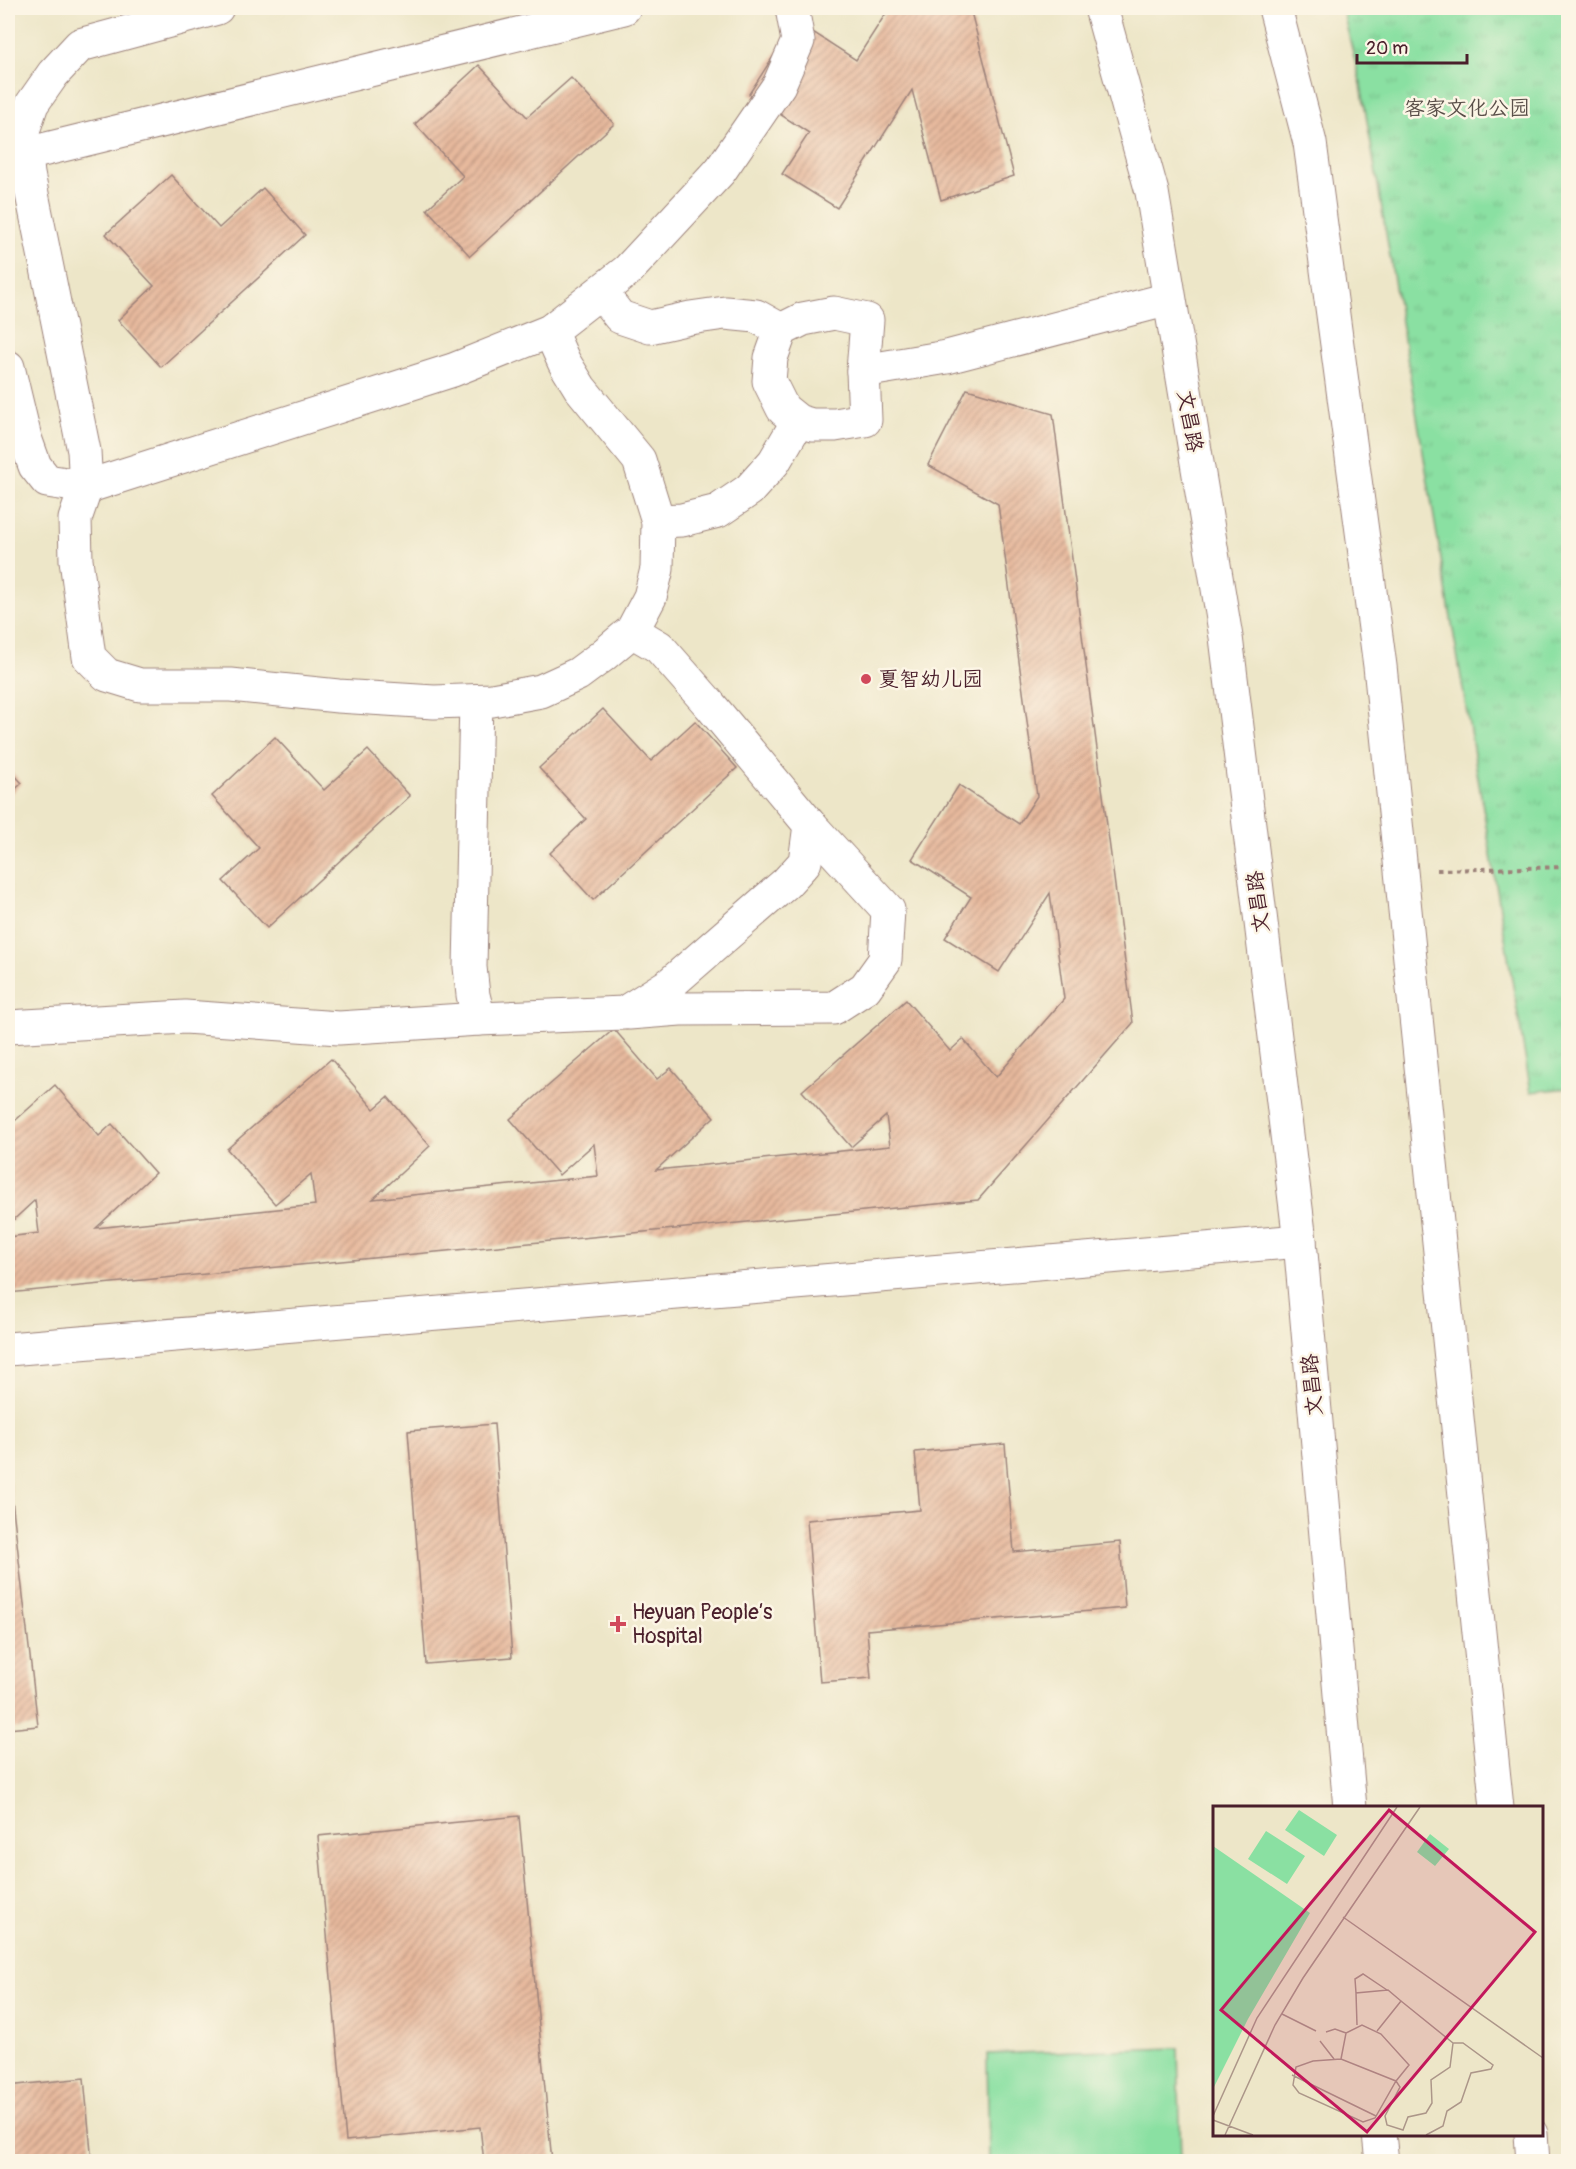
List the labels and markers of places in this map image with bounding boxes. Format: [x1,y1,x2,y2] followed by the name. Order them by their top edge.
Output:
[878,666,983,693] place label: 夏智幼儿园
[859,672,873,686] marker: 夏智幼儿园
[632,1599,773,1650] place label: Heyuan People’s Hospital
[609,1615,627,1633] marker: Heyuan People’s Hospital

